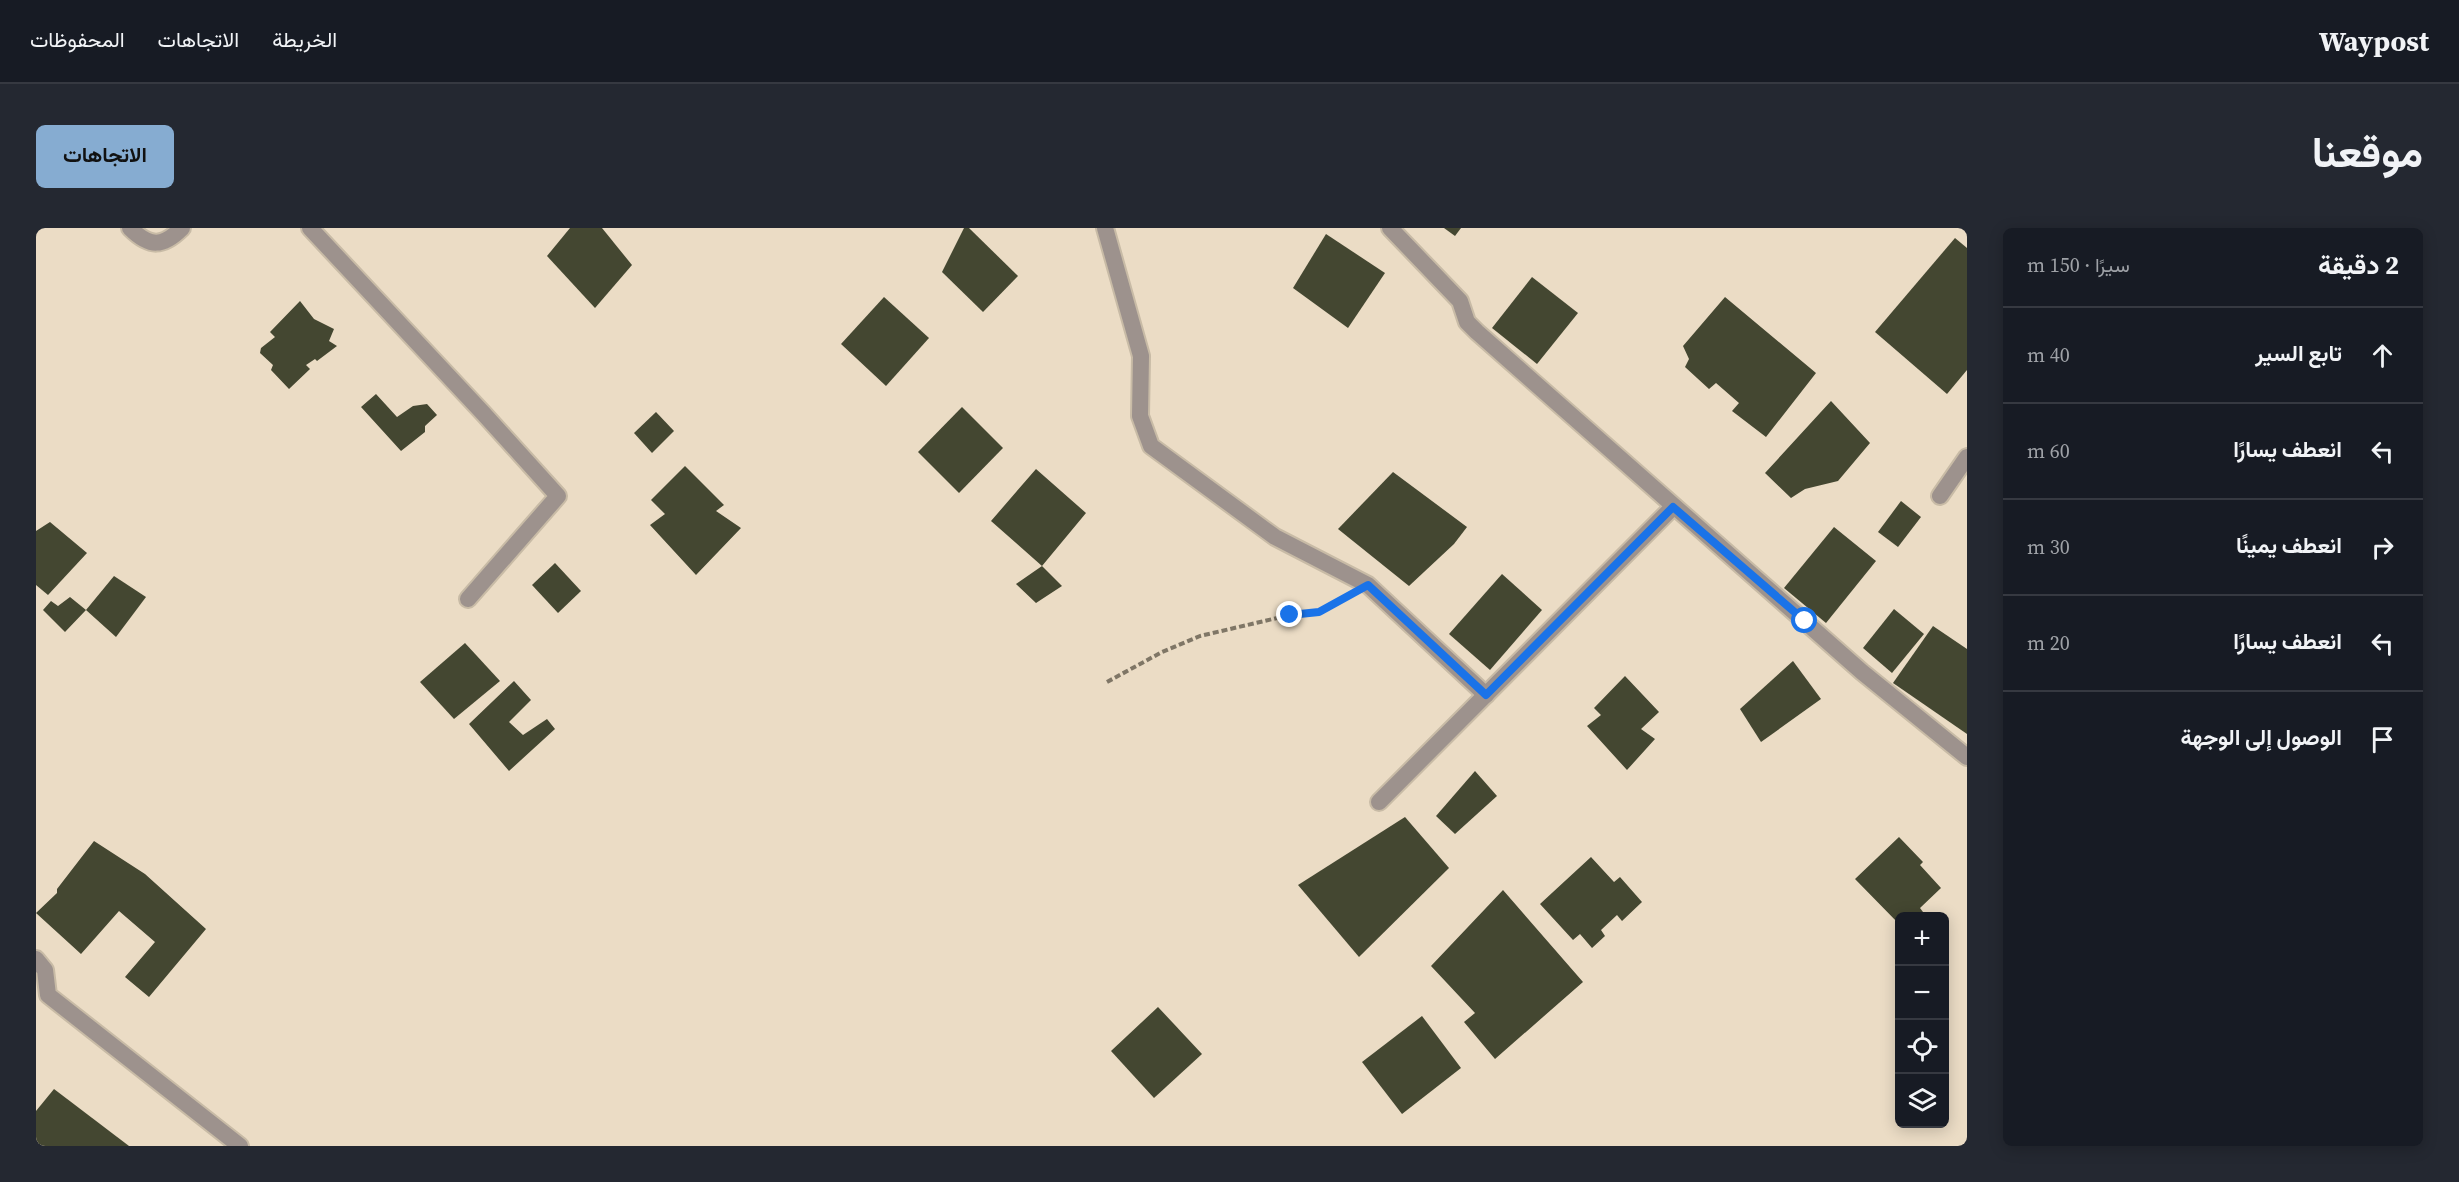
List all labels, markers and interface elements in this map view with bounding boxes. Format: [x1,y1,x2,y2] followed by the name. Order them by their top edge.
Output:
[2319,22,2429,60] text: Waypost
[30,25,125,54] text: المحفوظات
[158,25,239,54] text: الاتجاهات
[272,25,337,54] text: الخريطة
[2312,123,2423,181] text: موقعنا
[36,125,174,188] button: الاتجاهات
[2318,247,2399,283] text: 2 دقيقة
[2027,251,2130,279] text: سيرًا · 150 m
[2255,338,2342,368] text: تابع السير
[2366,339,2399,372] icon: ahead
[2027,341,2070,369] text: 40 m
[2233,434,2342,464] text: انعطف يسارًا
[2366,435,2399,468] icon: left
[2027,437,2070,465] text: 60 m
[2236,530,2342,560] text: انعطف يمينًا
[2366,531,2399,564] icon: right
[2027,533,2070,561] text: 30 m
[1276,601,1302,627] route end
[1791,607,1817,633] route start
[2233,626,2342,656] text: انعطف يسارًا
[2366,627,2399,660] icon: left
[2027,629,2070,657] text: 20 m
[2180,722,2342,752] text: الوصول إلى الوجهة
[2366,723,2399,756] icon: arrive
[1895,912,1949,1128] map controls
[1895,912,1949,966] button: +
[1895,966,1949,1020] button: −
[1895,1020,1949,1074] button: locate
[1895,1074,1949,1128] button: layers

